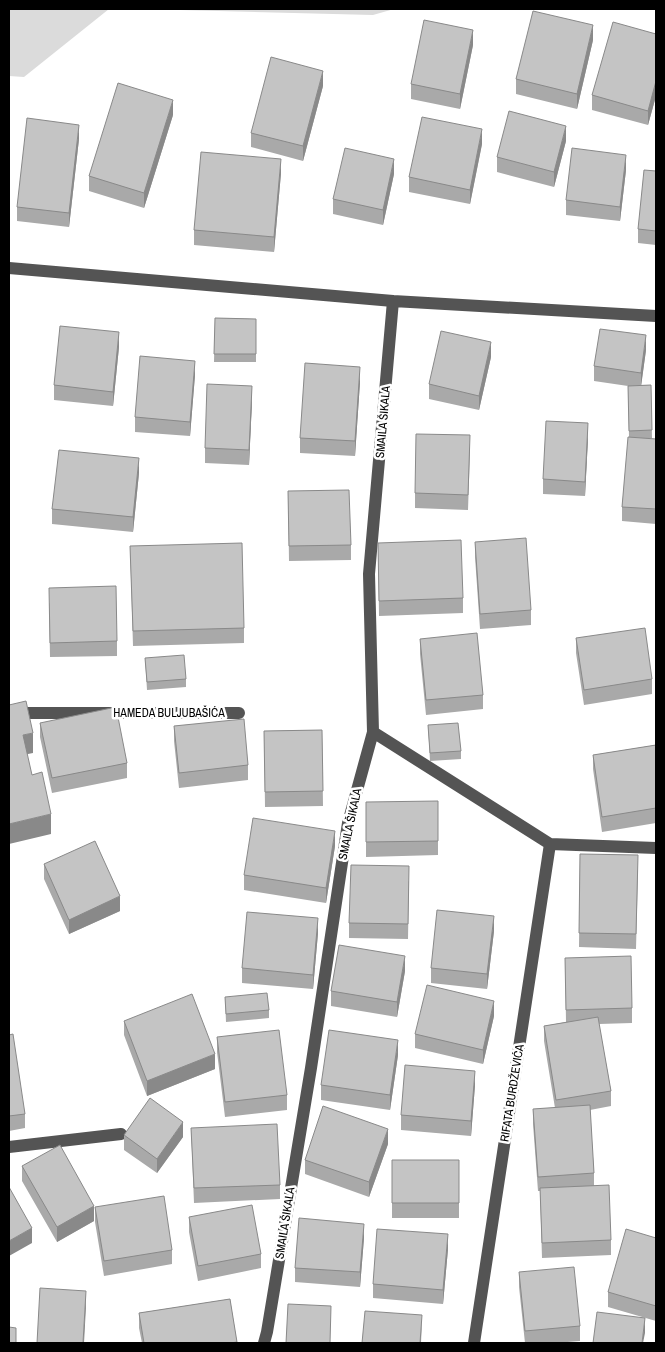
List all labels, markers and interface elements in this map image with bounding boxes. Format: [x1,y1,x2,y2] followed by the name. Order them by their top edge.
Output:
[372,385,394,459] street label: SMAILA ŠIKALA
[113,705,225,721] street label: HAMEDA BULJUBAŠIĆA
[335,786,365,861] street label: SMAILA ŠIKALA
[496,1043,528,1143] street label: RIFATA BURDŽEVIĆA
[271,1185,299,1260] street label: SMAILA ŠIKALA

